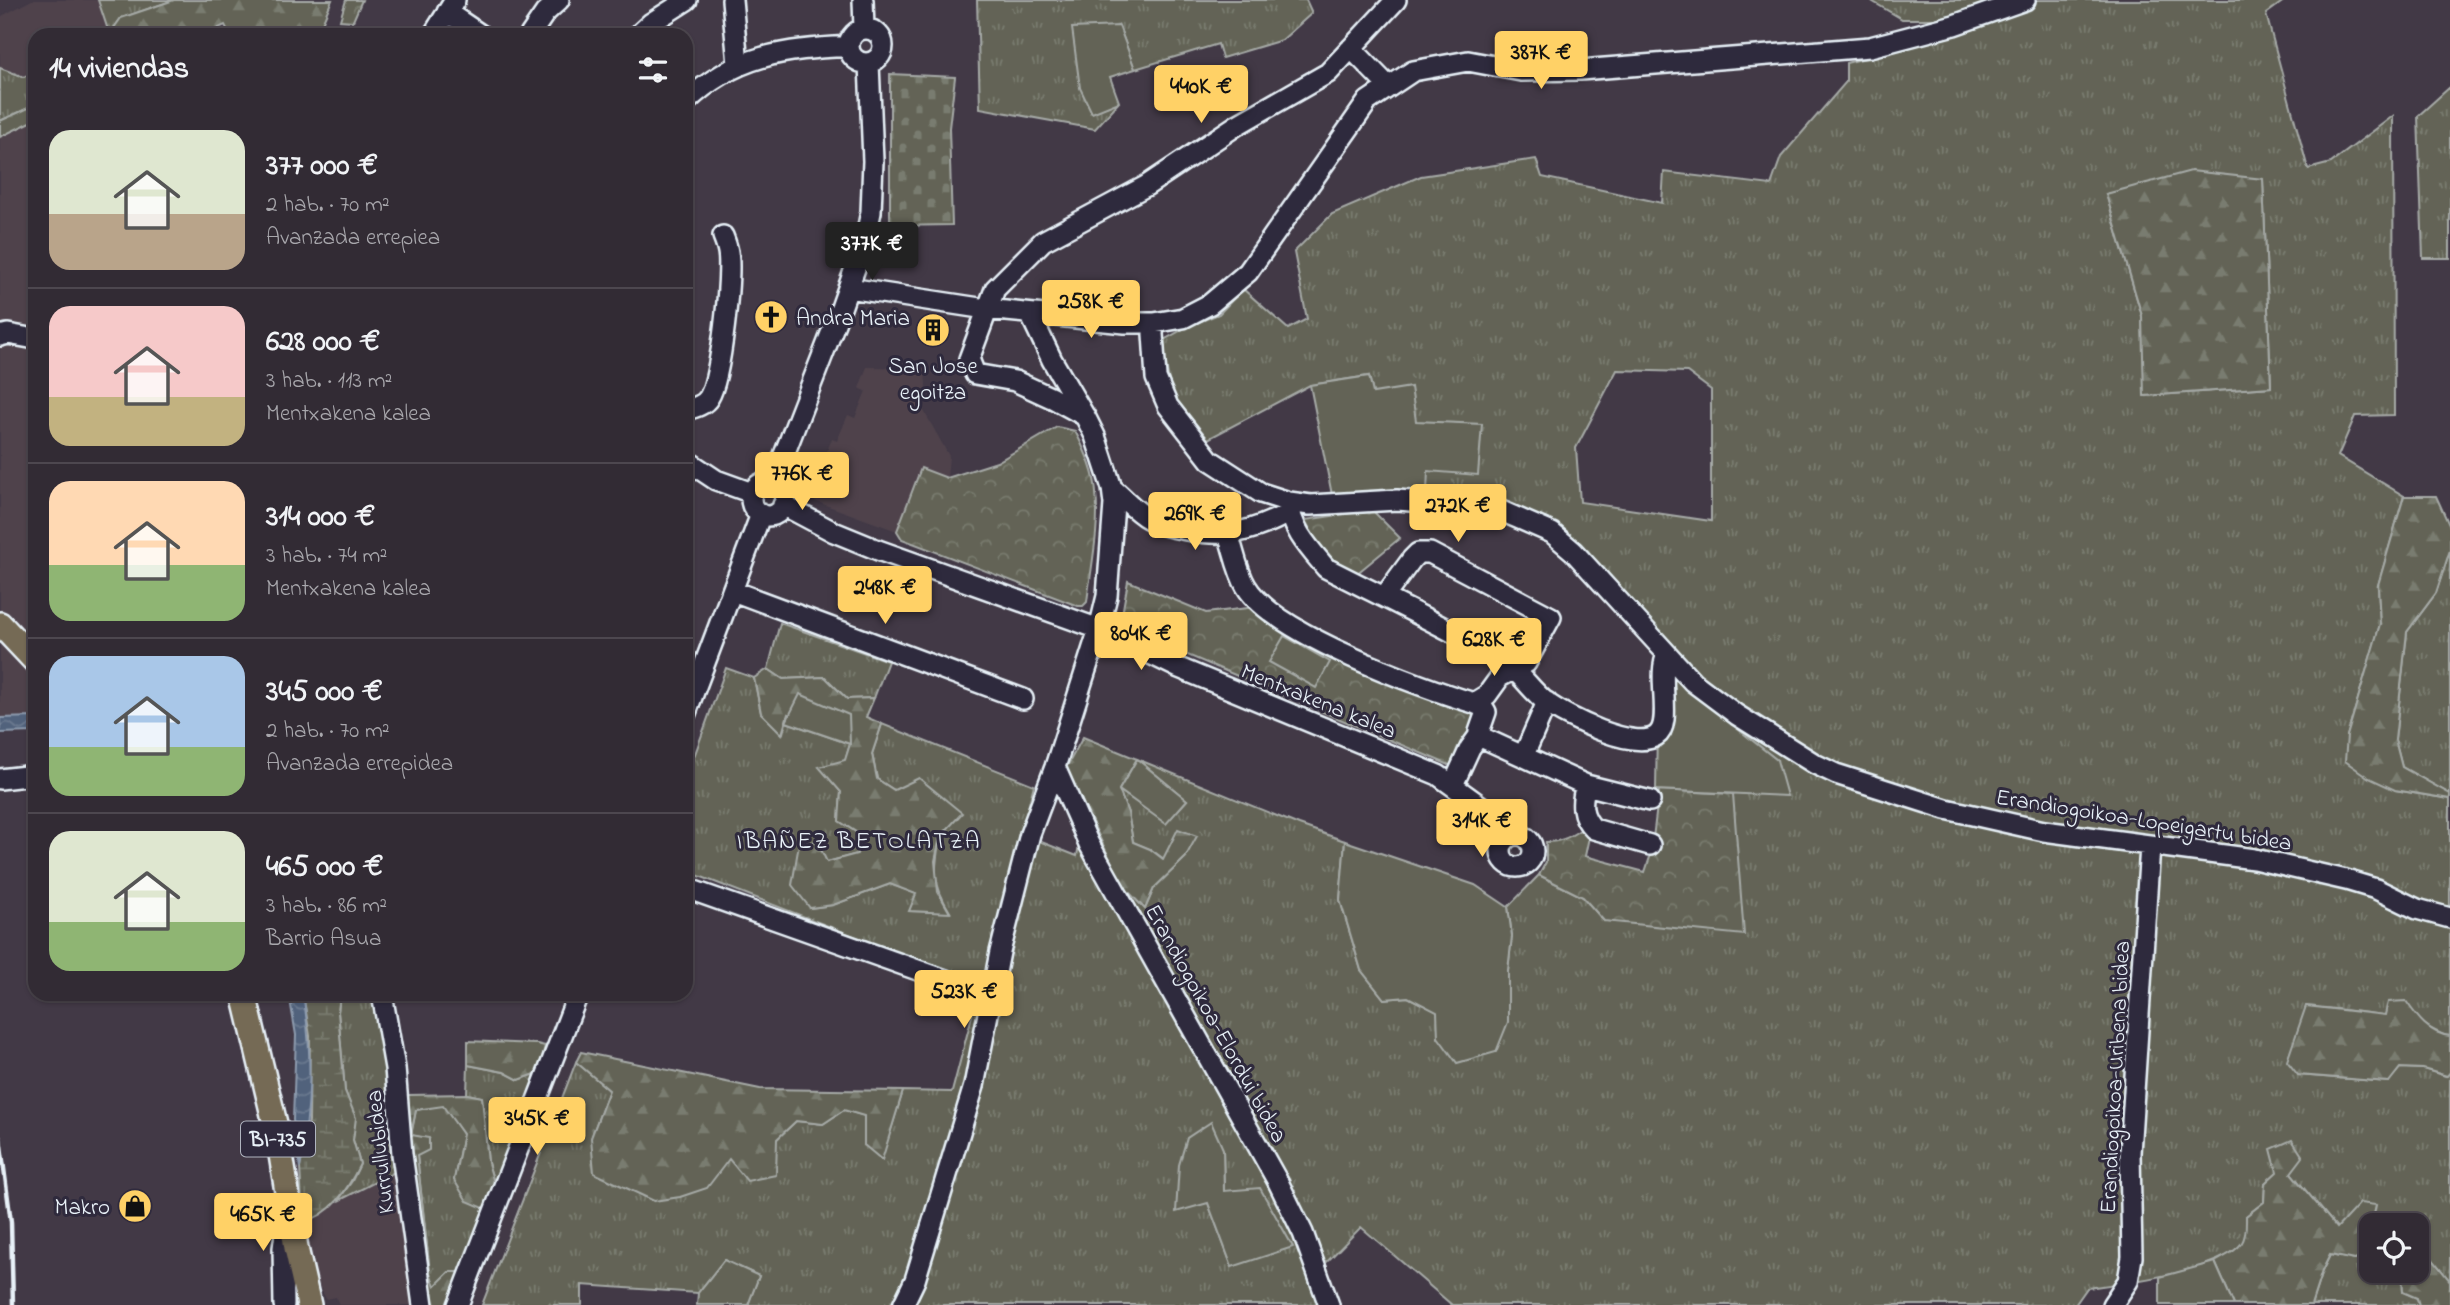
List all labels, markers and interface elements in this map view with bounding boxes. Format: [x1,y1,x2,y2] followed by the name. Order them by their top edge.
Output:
[1484,32,1598,91] pin: 387K €
[1511,37,1571,70] text: 387K €
[49,48,189,92] text: 14 viviendas
[634,51,672,89] icon: filters
[1144,66,1258,125] pin: 440K €
[1170,71,1232,104] text: 440K €
[266,145,378,189] text: 377 000 €
[105,158,189,242] icon: home
[266,189,390,222] text: 2 hab. · 70 m²
[266,222,440,255] text: Avanzada errepiea
[815,222,929,282] pin: 377K €
[841,228,903,261] text: 377K €
[1034,280,1148,340] pin: 258K €
[1058,286,1124,319] text: 258K €
[752,298,790,336] church icon: Andra Maria
[796,303,910,336] place label: Andra Maria
[914,311,952,349] building icon: San Jose egoitza
[266,321,380,365] text: 628 000 €
[105,334,189,418] icon: home
[888,351,978,411] place label: San Jose egoitza
[266,365,392,398] text: 3 hab. · 113 m²
[266,398,431,431] text: Mentxakena kalea
[745,452,859,512] pin: 776K €
[771,458,833,491] text: 776K €
[1401,484,1515,544] pin: 272K €
[1425,490,1491,523] text: 272K €
[1138,492,1252,552] pin: 269K €
[266,496,375,540] text: 314 000 €
[1164,498,1226,531] text: 269K €
[105,509,189,593] icon: home
[266,540,387,573] text: 3 hab. · 74 m²
[828,566,942,626] pin: 248K €
[854,572,916,605] text: 248K €
[266,573,431,606] text: Mentxakena kalea
[1084,612,1198,672] pin: 804K €
[1111,618,1171,651] text: 804K €
[1437,618,1551,678] pin: 628K €
[1462,624,1526,657] text: 628K €
[1235,656,1401,749] street label: Mentxakena kalea
[266,671,383,715] text: 345 000 €
[105,684,189,768] icon: home
[266,715,390,748] text: 2 hab. · 70 m²
[266,748,453,781] text: Avanzada errepidea
[1993,782,2294,862] street label: Erandiogoikoa-Lopeigartu bidea
[1425,800,1539,859] pin: 314K €
[1452,805,1512,838] text: 314K €
[737,825,982,860] district label: IBAÑEZ BETOLATZA
[266,846,384,890] text: 465 000 €
[105,859,189,943] icon: home
[266,890,387,923] text: 3 hab. · 86 m²
[1135,899,1294,1150] street label: Erandiogoikoa-Elordui bidea
[266,923,381,956] text: Barrio Asua
[2093,940,2141,1214] street label: Erandiogoikoa-Uribena bidea
[907,970,1021,1030] pin: 523K €
[930,976,998,1009] text: 523K €
[359,1088,404,1215] street label: Kurrullubidea
[480,1098,594,1157] pin: 345K €
[504,1103,570,1136] text: 345K €
[241,1122,315,1156] road number: BI-735
[116,1187,154,1225] shop icon: Makro
[54,1192,110,1225] place label: Makro
[206,1194,320,1253] pin: 465K €
[230,1199,296,1232] text: 465K €
[2359,1213,2429,1283] map controls
[2359,1213,2429,1283] button: locate

